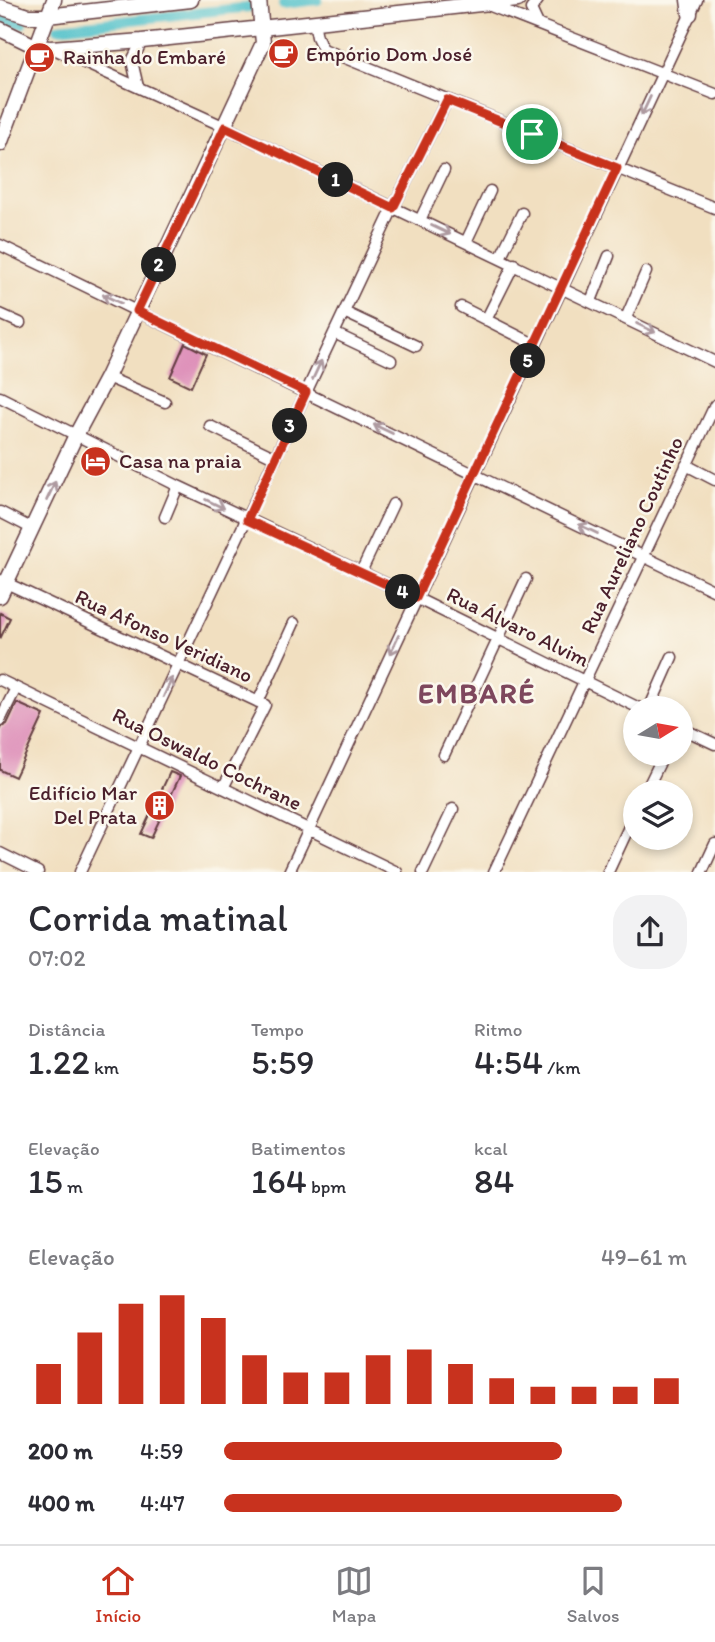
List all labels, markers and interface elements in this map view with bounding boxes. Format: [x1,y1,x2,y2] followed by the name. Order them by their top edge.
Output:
[266,37,300,71] cafe icon: Empório Dom José
[23,40,57,74] cafe icon: Rainha do Embaré
[306,41,472,66] place label: Empório Dom José
[63,44,226,69] place label: Rainha do Embaré
[639,94,652,116] one-way arrow
[502,104,562,164] pin
[513,115,551,153] icon: arrive
[318,162,354,198] pin: 1
[331,168,340,191] text: 1
[430,224,451,237] one-way arrow
[142,247,176,282] pin: 2
[154,253,164,276] text: 2
[102,291,123,305] one-way arrow
[635,322,656,336] one-way arrow
[510,344,546,378] pin: 5
[523,349,532,372] text: 5
[311,359,324,380] one-way arrow
[272,408,308,444] pin: 3
[284,414,295,437] text: 3
[373,422,394,435] one-way arrow
[575,432,688,637] street label: Rua Aureliano Coutinho
[79,444,113,478] hotel icon: Casa na praia
[119,448,241,473] place label: Casa na praia
[45,480,58,501] one-way arrow
[204,498,225,511] one-way arrow
[578,522,599,535] one-way arrow
[386,574,420,610] pin: 4
[397,580,408,603] text: 4
[443,581,594,672] street label: Rua Álvaro Alvim
[71,583,257,688] street label: Rua Afonso Veridiano
[387,634,400,655] one-way arrow
[162,676,175,698] one-way arrow
[418,676,536,710] district label: EMBARÉ
[623,696,693,766] north arrow
[623,696,693,850] map controls
[108,702,306,815] street label: Rua Oswaldo Cochrane
[29,780,138,829] place label: Edifício Mar Del Prata
[623,780,693,850] button: layers
[143,788,177,822] building icon: Edifício Mar Del Prata
[28,895,288,941] text: Corrida matinal
[613,895,687,969] button: share
[28,944,85,972] text: 07:02
[28,1018,105,1041] text: Distância
[251,1018,304,1041] text: Tempo
[474,1018,522,1041] text: Ritmo
[28,1041,90,1083] text: 1.22
[251,1041,315,1083] text: 5:59
[474,1041,543,1083] text: 4:54
[90,1056,119,1079] text: km
[543,1056,580,1079] text: /km
[28,1137,100,1160] text: Elevação
[251,1137,346,1160] text: Batimentos
[474,1137,508,1160] text: kcal
[28,1160,63,1202] text: 15
[251,1160,307,1202] text: 164
[474,1160,514,1202] text: 84
[63,1175,83,1198] text: m
[307,1175,346,1198] text: bpm
[28,1243,115,1271] text: Elevação
[601,1243,687,1271] text: 49–61 m
[28,1437,93,1465] text: 200 m
[140,1437,184,1465] text: 4:59
[28,1489,95,1517] text: 400 m
[140,1489,185,1517] text: 4:47
[95,1562,141,1627] tab: Início
[332,1562,376,1627] tab: Mapa
[567,1562,620,1627] tab: Salvos

